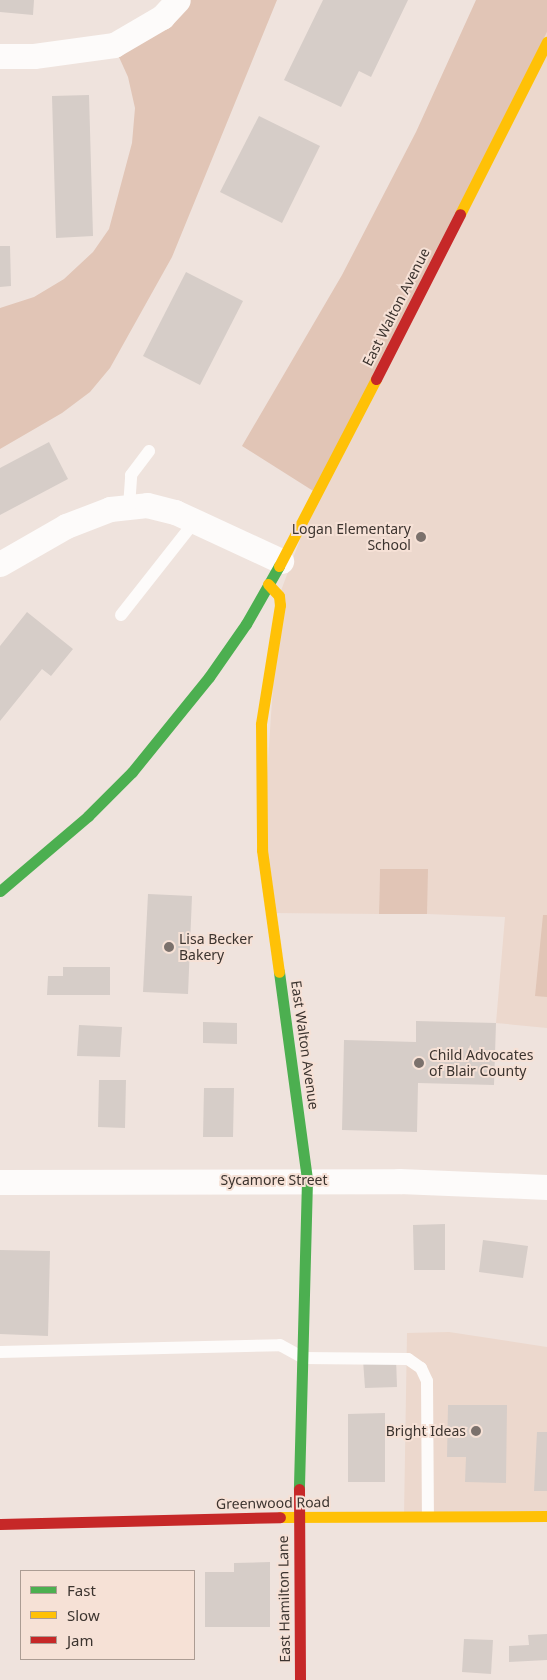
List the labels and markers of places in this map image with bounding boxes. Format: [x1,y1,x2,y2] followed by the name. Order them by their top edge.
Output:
[292,521,411,554] place label: Logan Elementary School
[415,531,427,543] marker: Logan Elementary School
[179,931,253,964] place label: Lisa Becker Bakery
[163,941,175,953] marker: Lisa Becker Bakery
[429,1047,533,1080] place label: Child Advocates of Blair County
[413,1057,425,1069] marker: Child Advocates of Blair County
[386,1423,466,1439] place label: Bright Ideas
[470,1425,482,1437] marker: Bright Ideas

